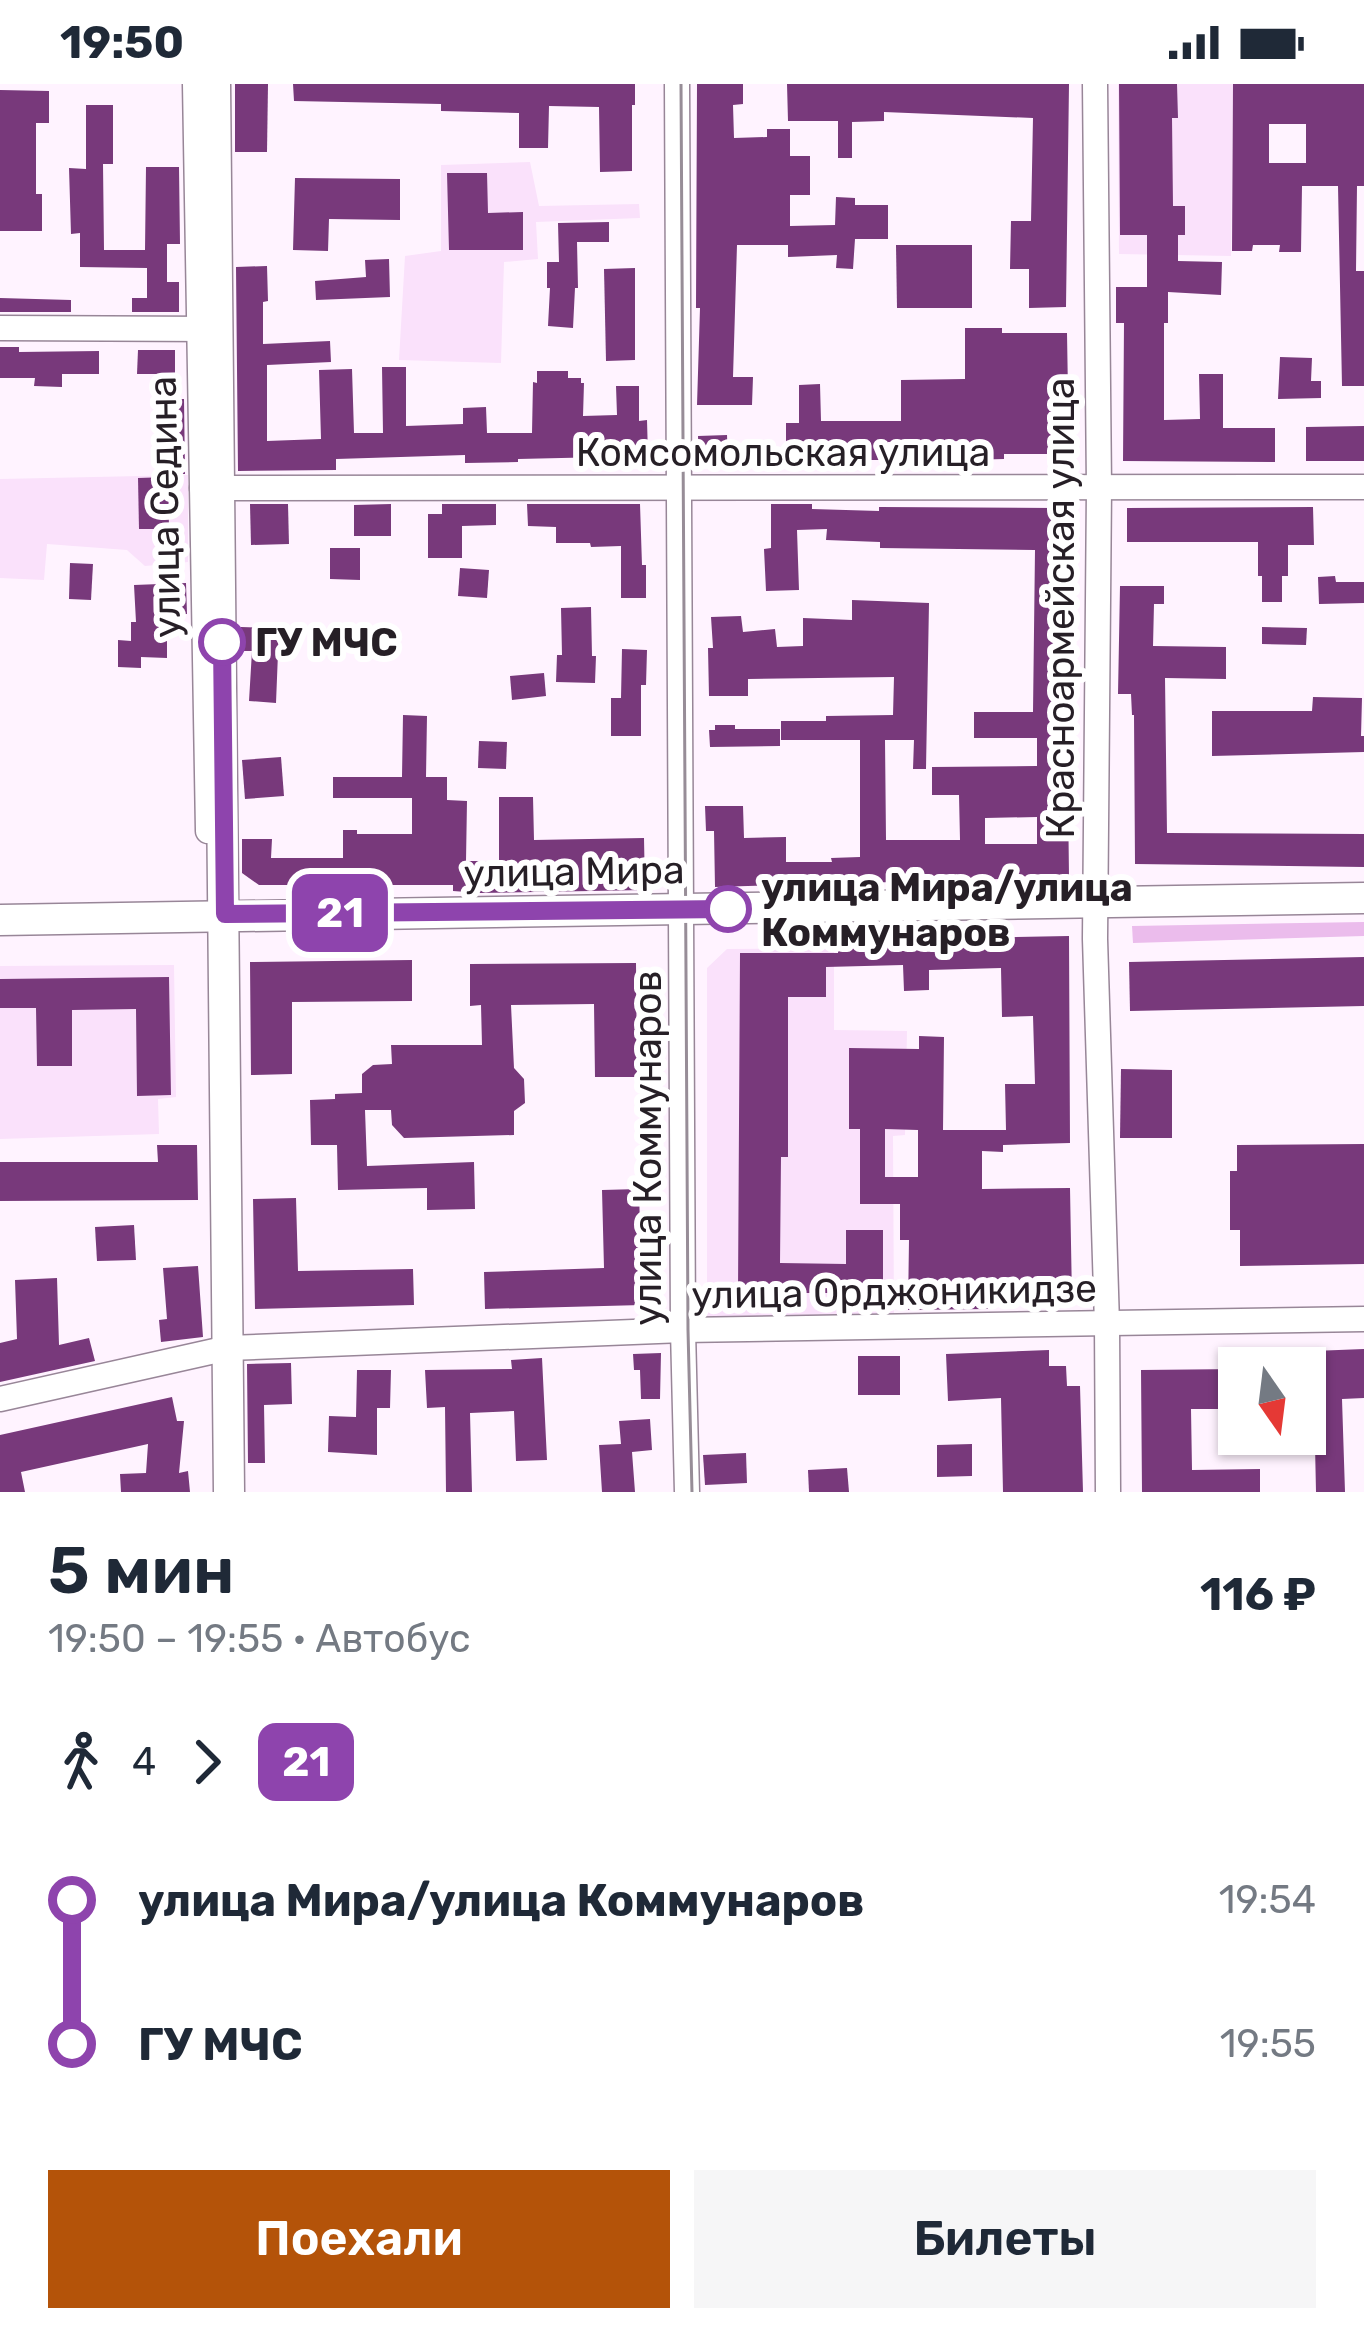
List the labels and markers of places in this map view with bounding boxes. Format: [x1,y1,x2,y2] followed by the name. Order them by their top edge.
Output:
[200,620,244,664] marker: ГУ МЧС
[255,620,398,666] place label: ГУ МЧС
[761,865,1133,956] place label: улица Мира/улица Коммунаров
[706,887,750,931] marker: улица Мира/улица Коммунаров

